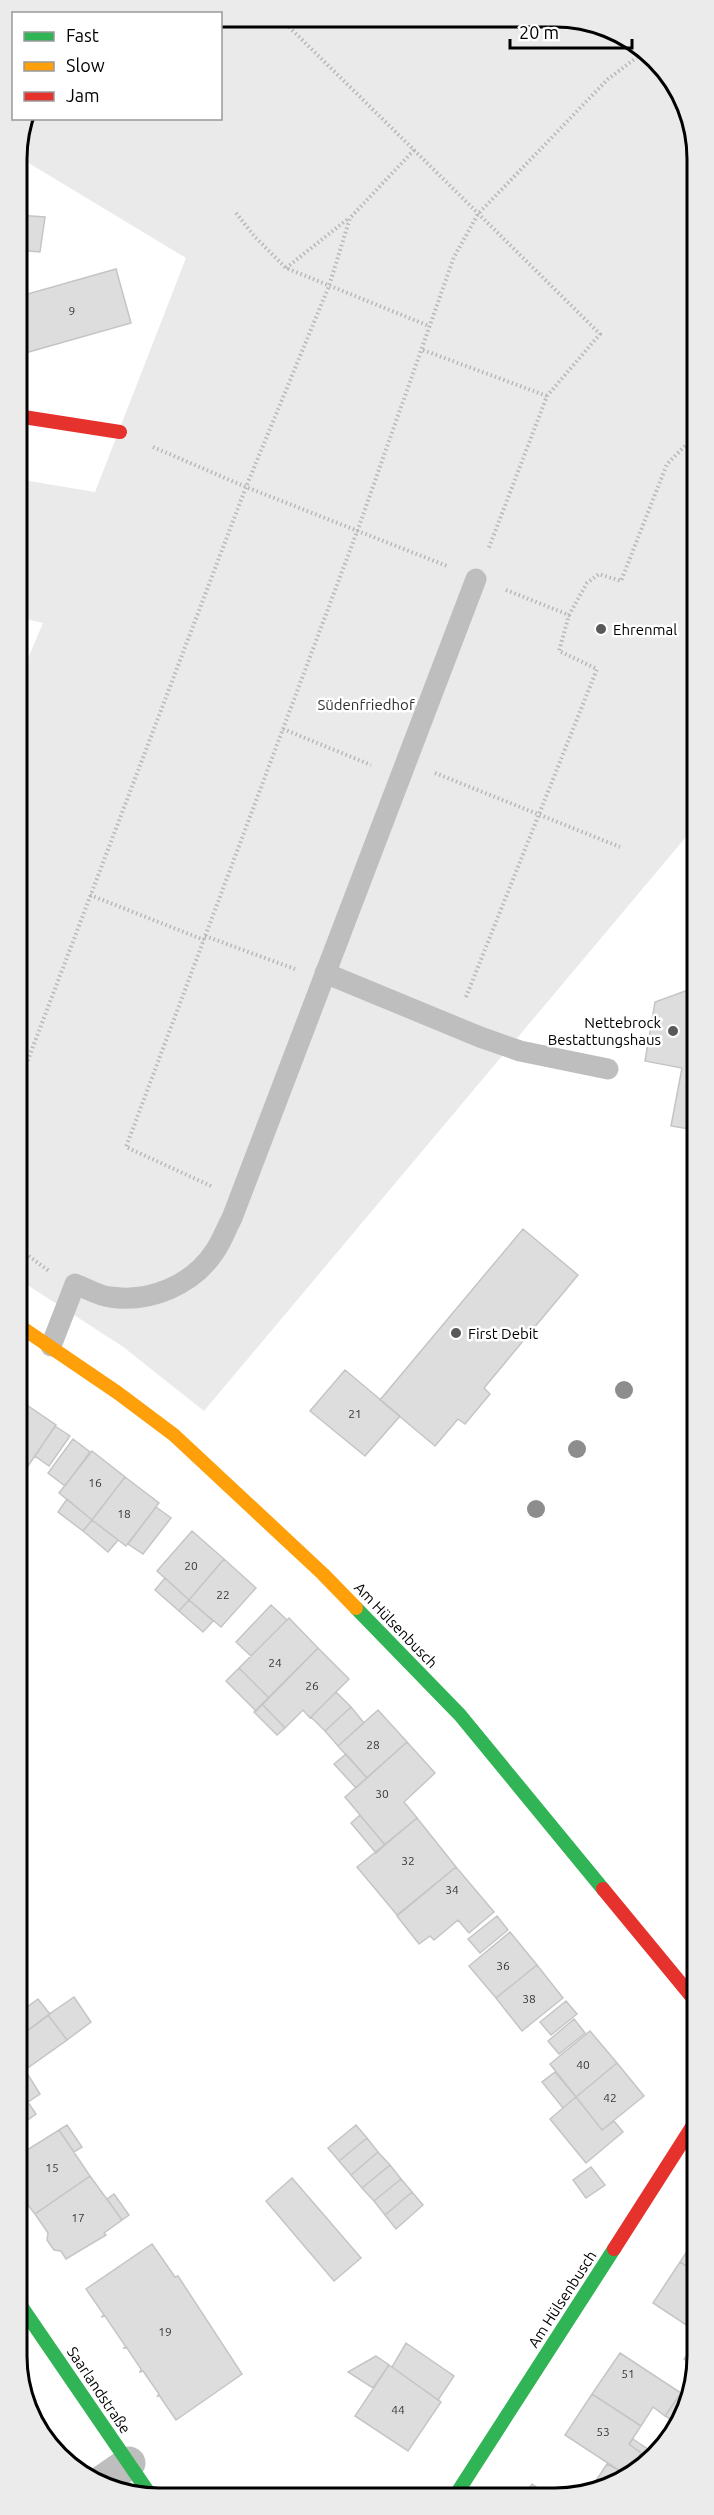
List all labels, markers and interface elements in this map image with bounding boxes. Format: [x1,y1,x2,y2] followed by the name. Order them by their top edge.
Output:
[12,12,222,120] legend
[510,12,632,50] scale bar
[519,22,559,42] text: 20 m
[66,25,99,45] text: Fast
[66,55,105,75] text: Slow
[66,85,100,105] text: Jam
[69,304,75,317] house number: 9
[613,621,677,638] place label: Ehrenmal
[594,622,608,636] marker: Ehrenmal
[317,696,415,713] park label: Südenfriedhof
[548,1014,661,1048] place label: Nettebrock Bestattungshaus
[666,1024,680,1038] marker: Nettebrock Bestattungshaus
[468,1325,538,1342] place label: First Debit
[449,1326,463,1340] marker: First Debit
[348,1407,362,1420] house number: 21
[88,1476,102,1489] house number: 16
[117,1507,131,1520] house number: 18
[184,1559,198,1572] house number: 20
[351,1579,441,1671] street label: Am Hülsenbusch
[216,1588,230,1601] house number: 22
[268,1656,282,1669] house number: 24
[305,1679,319,1692] house number: 26
[366,1738,380,1751] house number: 28
[375,1787,389,1800] house number: 30
[401,1854,415,1867] house number: 32
[445,1883,459,1896] house number: 34
[496,1959,510,1972] house number: 36
[522,1992,536,2005] house number: 38
[576,2058,590,2071] house number: 40
[603,2091,617,2104] house number: 42
[45,2161,59,2174] house number: 15
[71,2211,85,2224] house number: 17
[524,2247,600,2351] street label: Am Hülsenbusch
[158,2325,172,2338] house number: 19
[64,2343,134,2437] street label: Saarlandstraße
[621,2367,635,2380] house number: 51
[391,2403,405,2416] house number: 44
[596,2425,610,2438] house number: 53

